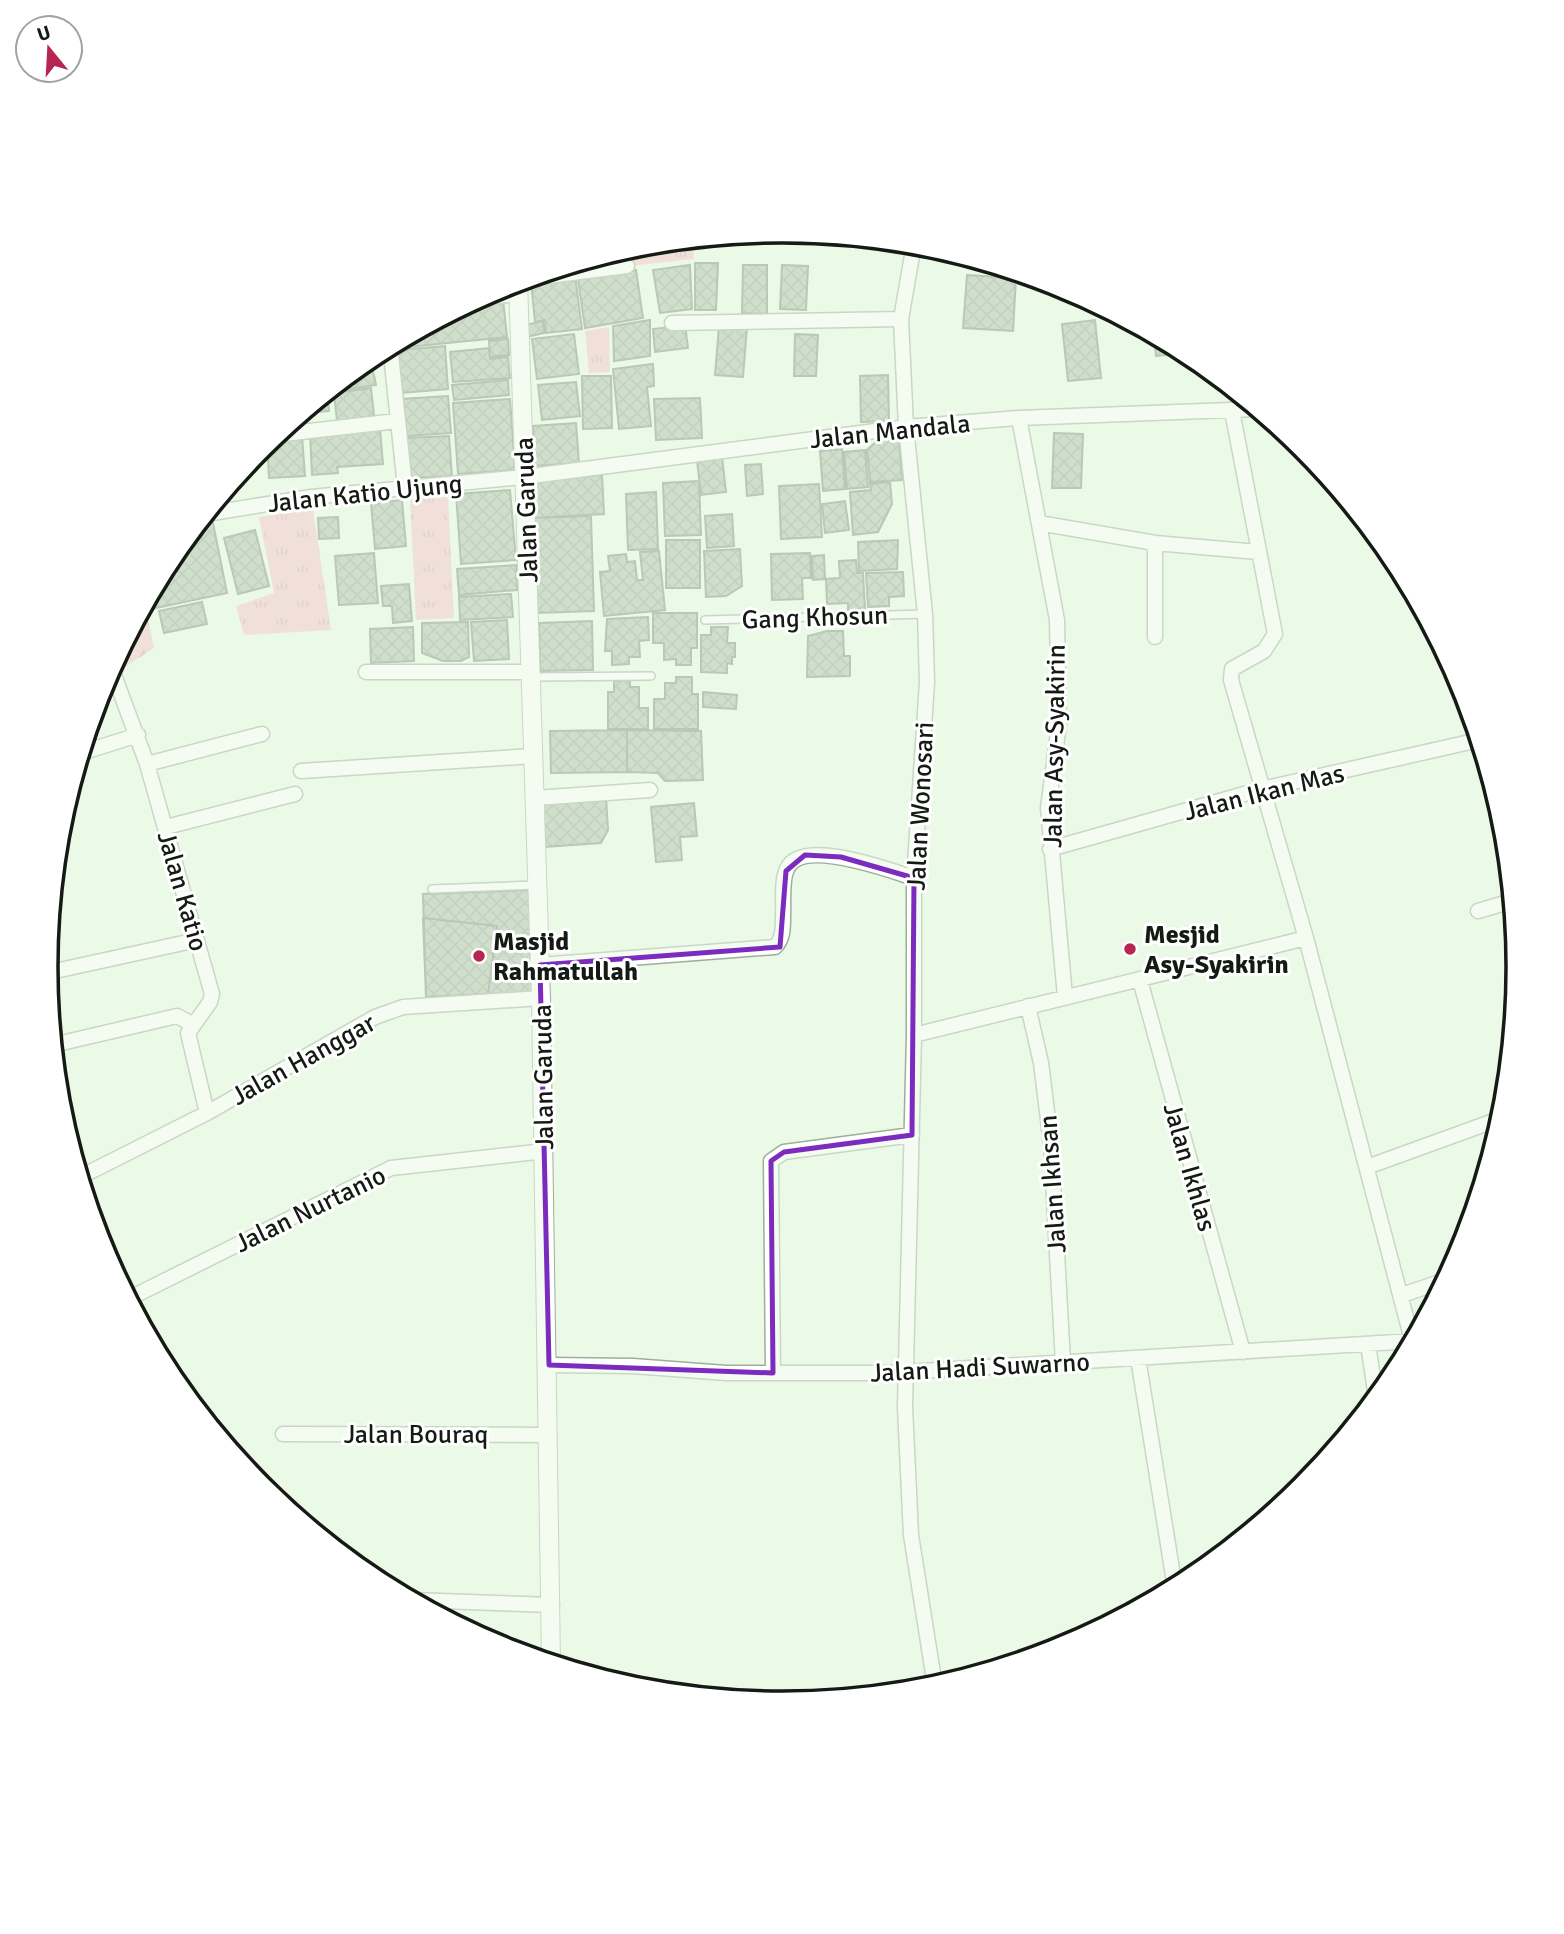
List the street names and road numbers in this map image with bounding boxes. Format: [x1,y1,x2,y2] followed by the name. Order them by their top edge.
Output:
[808,408,972,456] street label: Jalan Mandala
[508,437,546,583] street label: Jalan Garuda
[266,468,464,520] street label: Jalan Katio Ujung
[741,599,889,637] street label: Gang Khosun
[1037,644,1073,848] street label: Jalan Asy-Syakirin
[901,721,941,891] street label: Jalan Wonosari
[1181,758,1348,828] street label: Jalan Ikan Mas
[150,828,214,955] street label: Jalan Katio
[527,1004,561,1150] street label: Jalan Garuda
[226,1007,382,1113] street label: Jalan Hanggar
[1155,1099,1223,1235] street label: Jalan Ikhlas
[1032,1114,1074,1254] street label: Jalan Ikhsan
[230,1160,391,1260] street label: Jalan Nurtanio
[870,1346,1091,1390] street label: Jalan Hadi Suwarno
[344,1419,488,1451] street label: Jalan Bouraq

